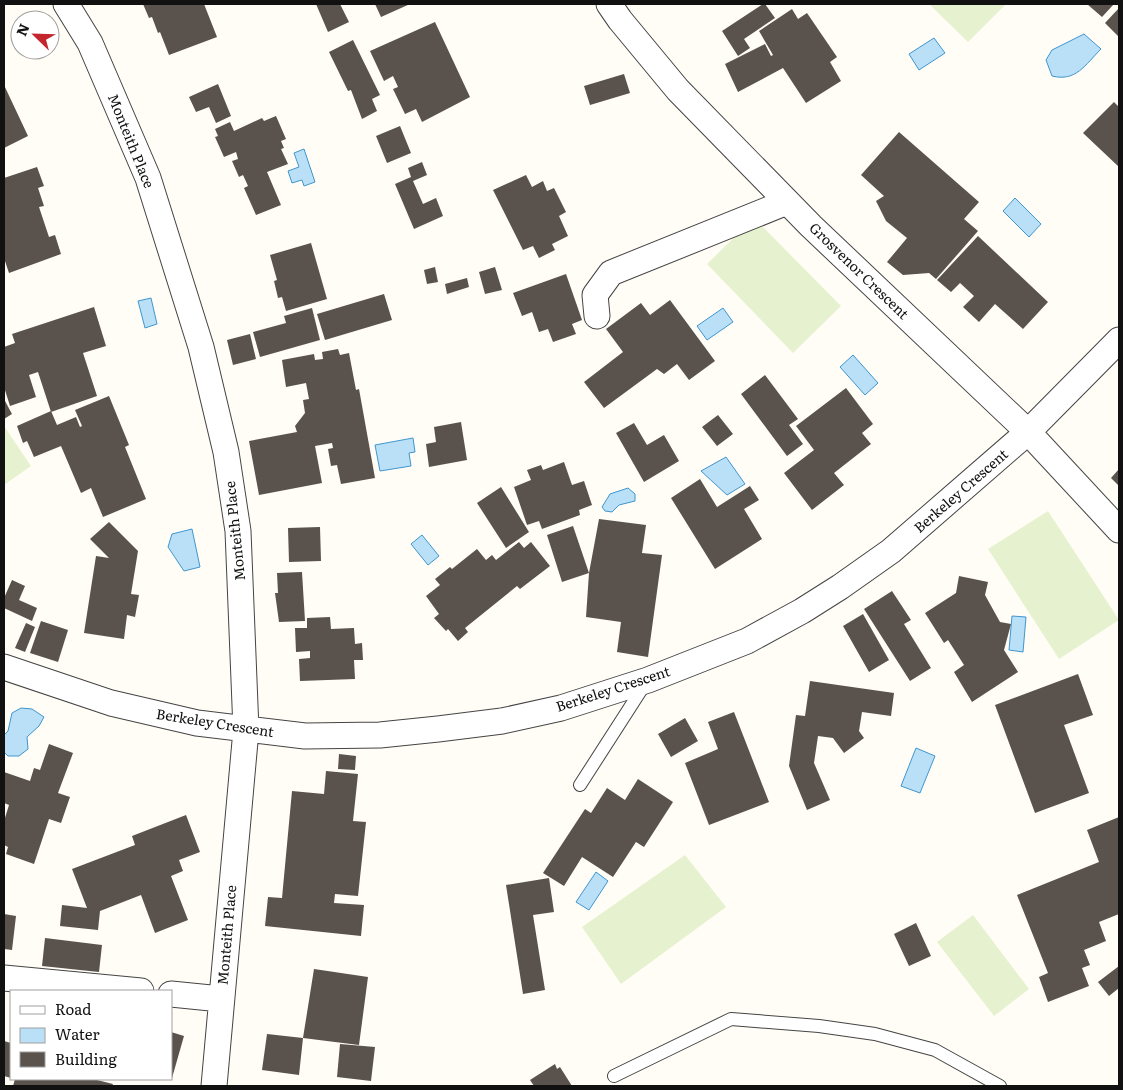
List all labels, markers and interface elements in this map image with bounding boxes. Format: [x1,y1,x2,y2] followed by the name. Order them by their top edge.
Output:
[10,10,60,60] north arrow
[11,20,34,39] text: N
[104,90,160,191] street label: Monteith Place
[806,218,914,323] street label: Grosvenor Crescent
[909,444,1012,537] street label: Berkeley Crescent
[219,480,249,582] street label: Monteith Place
[553,660,673,716] street label: Berkeley Crescent
[155,703,276,741] street label: Berkeley Crescent
[212,884,240,986] street label: Monteith Place
[10,990,172,1080] legend
[55,997,91,1020] text: Road
[55,1022,100,1045] text: Water
[55,1047,117,1070] text: Building

